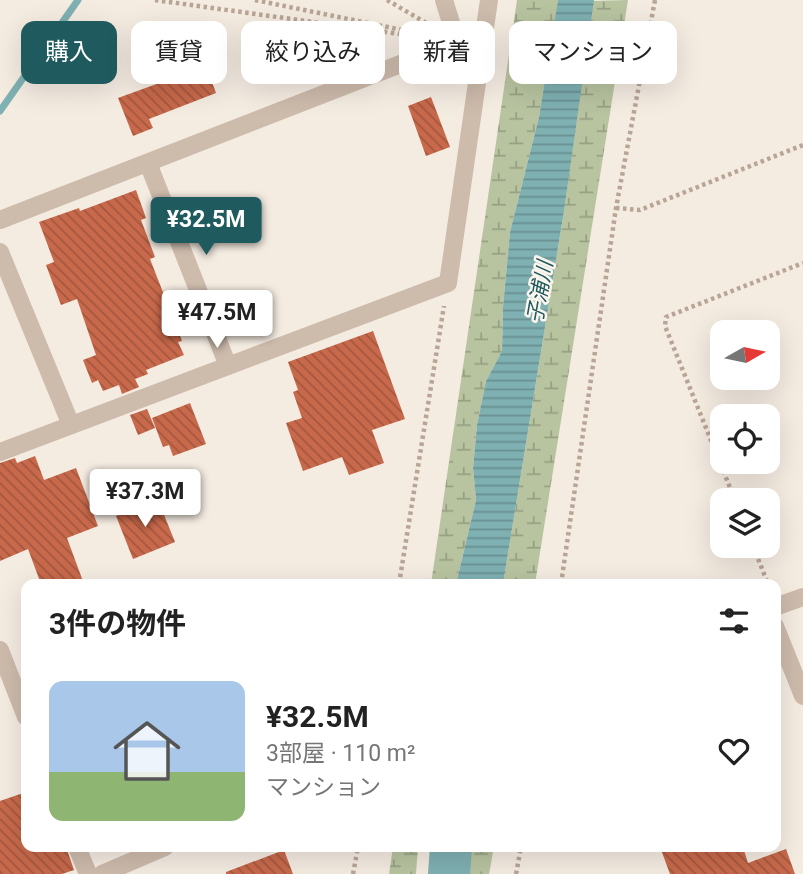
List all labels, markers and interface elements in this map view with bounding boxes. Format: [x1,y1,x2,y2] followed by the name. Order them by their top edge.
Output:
[21,21,117,84] chip: 購入
[131,21,227,84] chip: 賃貸
[241,21,385,84] chip: 絞り込み
[399,21,495,84] chip: 新着
[509,21,677,84] chip: マンション
[149,198,263,257] pin: ¥32.5M
[167,206,245,233] text: ¥32.5M
[523,257,558,325] water label: 子浦川
[160,290,274,350] pin: ¥47.5M
[178,299,256,326] text: ¥47.5M
[710,320,780,390] north arrow
[710,320,780,558] map controls
[710,404,780,474] button: locate
[88,470,202,529] pin: ¥37.3M
[106,478,184,505] text: ¥37.3M
[710,488,780,558] button: layers
[715,602,753,640] icon: filters
[49,606,186,641] text: 3件の物件
[266,699,369,734] text: ¥32.5M
[105,709,189,793] icon: home
[715,732,753,770] icon: heart
[266,740,415,767] text: 3部屋 · 110 m²
[266,774,381,801] text: マンション

